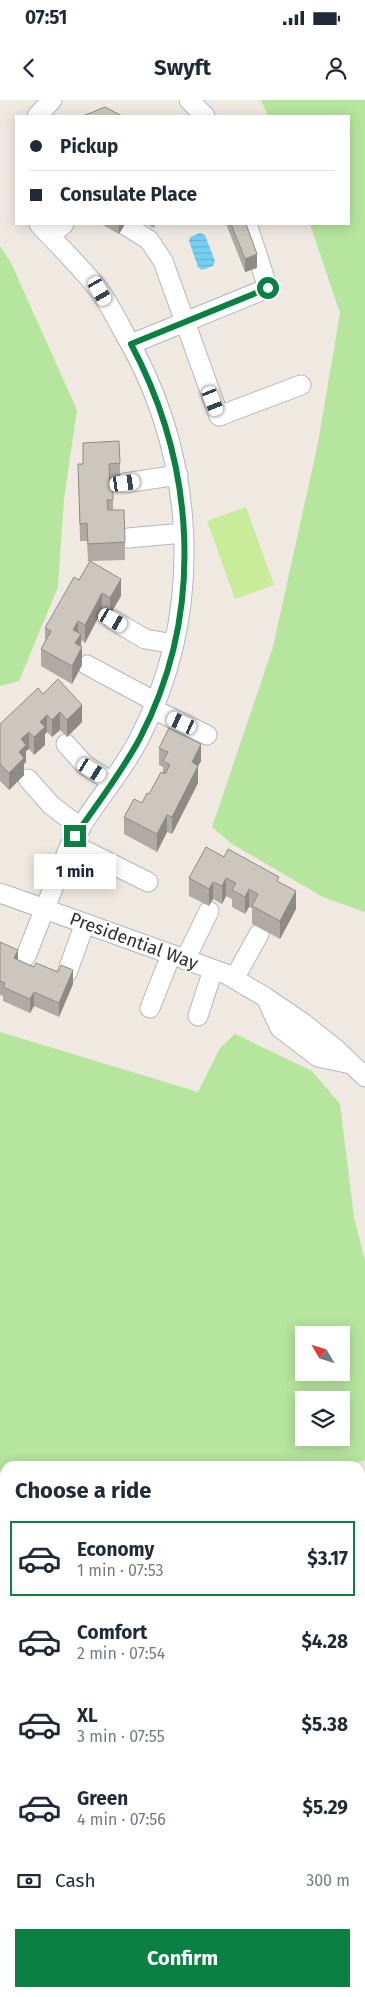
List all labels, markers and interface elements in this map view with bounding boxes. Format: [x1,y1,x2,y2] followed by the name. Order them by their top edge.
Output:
[25,6,67,29] text: 07:51
[15,54,43,82] icon: back
[154,54,211,81] text: Swyft
[322,54,350,82] icon: person
[60,135,118,158] text: Pickup
[60,183,197,206] text: Consulate Place
[86,274,113,308] car
[257,277,279,299] route start
[200,384,225,418] car
[109,473,140,493] car
[96,606,129,634] car
[165,710,198,736] car
[75,756,108,784] car
[64,825,86,847] route end
[34,854,116,888] callout: 1 min
[56,862,94,881] text: 1 min
[67,908,201,974] street label: Presidential Way
[295,1326,350,1381] north arrow
[295,1326,350,1446] map controls
[295,1391,350,1446] button: layers
[15,1477,151,1504] text: Choose a ride
[17,1536,62,1581] icon: car
[77,1538,154,1561] text: Economy
[307,1547,348,1570] text: $3.17
[77,1561,164,1580] text: 1 min · 07:53
[17,1619,62,1664] icon: car
[77,1621,147,1644] text: Comfort
[301,1630,348,1653] text: $4.28
[77,1644,165,1663] text: 2 min · 07:54
[17,1702,62,1747] icon: car
[77,1704,98,1727] text: XL
[302,1713,348,1736] text: $5.38
[77,1727,165,1746] text: 3 min · 07:55
[17,1785,62,1830] icon: car
[77,1787,128,1810] text: Green
[303,1796,348,1819] text: $5.29
[77,1810,166,1829] text: 4 min · 07:56
[15,1867,43,1895] icon: cash
[55,1869,96,1892] text: Cash
[306,1871,350,1890] text: 300 m
[15,1929,350,1987] button: Confirm

